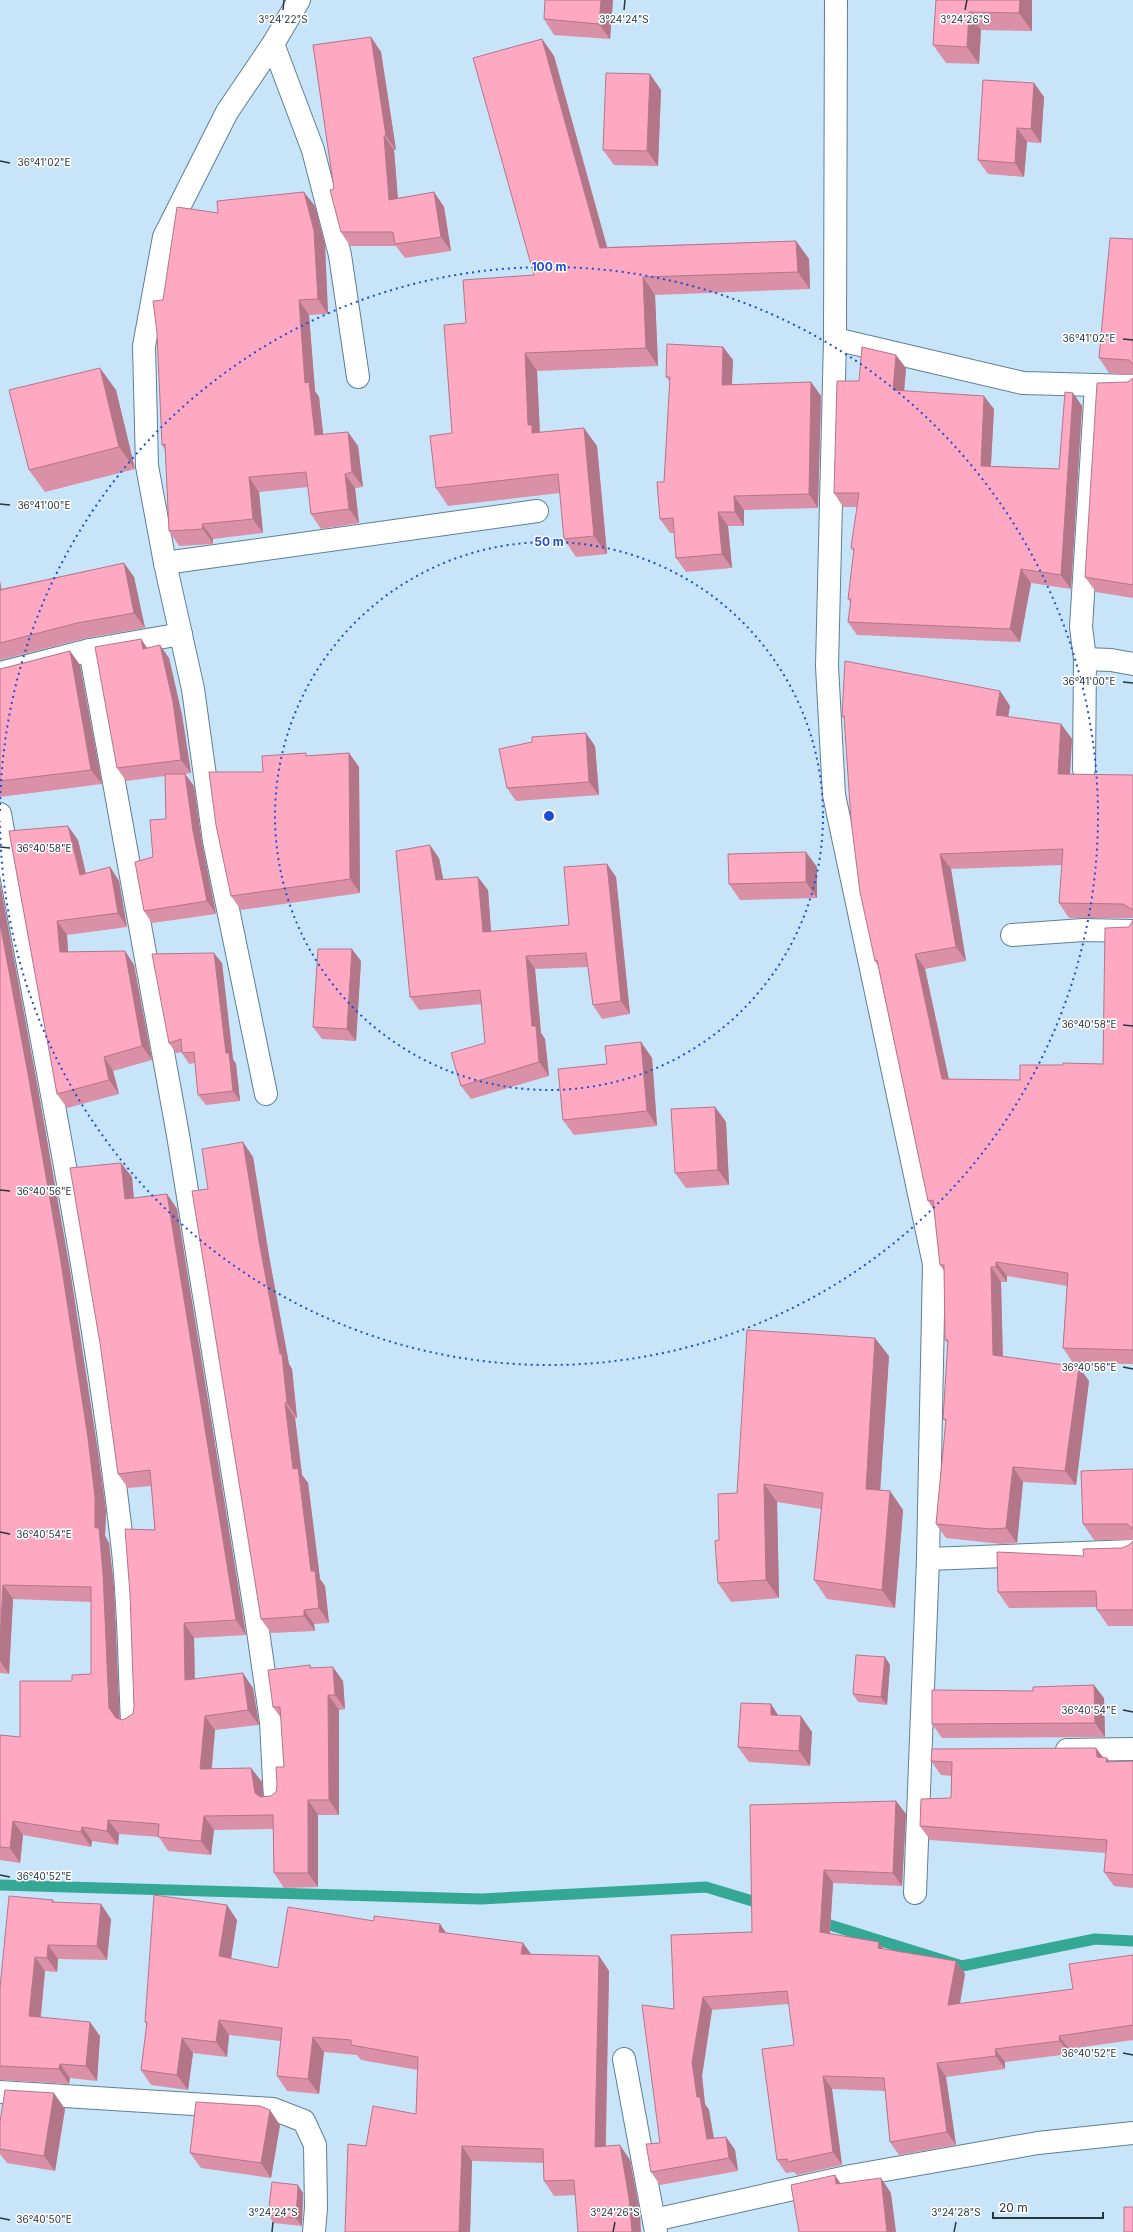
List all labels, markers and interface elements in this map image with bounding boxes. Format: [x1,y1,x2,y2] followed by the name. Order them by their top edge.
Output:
[258,13,308,25] text: 3°24'22"S
[599,13,649,25] text: 3°24'24"S
[940,13,990,25] text: 3°24'26"S
[18,156,70,168] text: 36°41'02"E
[531,259,567,274] text: 100 m
[1063,332,1115,344] text: 36°41'02"E
[17,499,71,511] text: 36°41'00"E
[534,534,564,549] text: 50 m
[1062,675,1116,687] text: 36°41'00"E
[542,809,556,823] centre of rings
[16,842,72,854] text: 36°40'58"E
[1061,1018,1117,1030] text: 36°40'58"E
[16,1185,72,1197] text: 36°40'56"E
[1061,1361,1117,1373] text: 36°40'56"E
[16,1528,72,1540] text: 36°40'54"E
[1061,1704,1117,1716] text: 36°40'54"E
[16,1870,72,1882] text: 36°40'52"E
[1061,2047,1117,2059] text: 36°40'52"E
[993,2194,1103,2220] scale bar
[999,2200,1028,2215] text: 20 m
[248,2206,298,2218] text: 3°24'24"S
[590,2206,640,2218] text: 3°24'26"S
[931,2206,981,2218] text: 3°24'28"S
[16,2213,72,2225] text: 36°40'50"E

